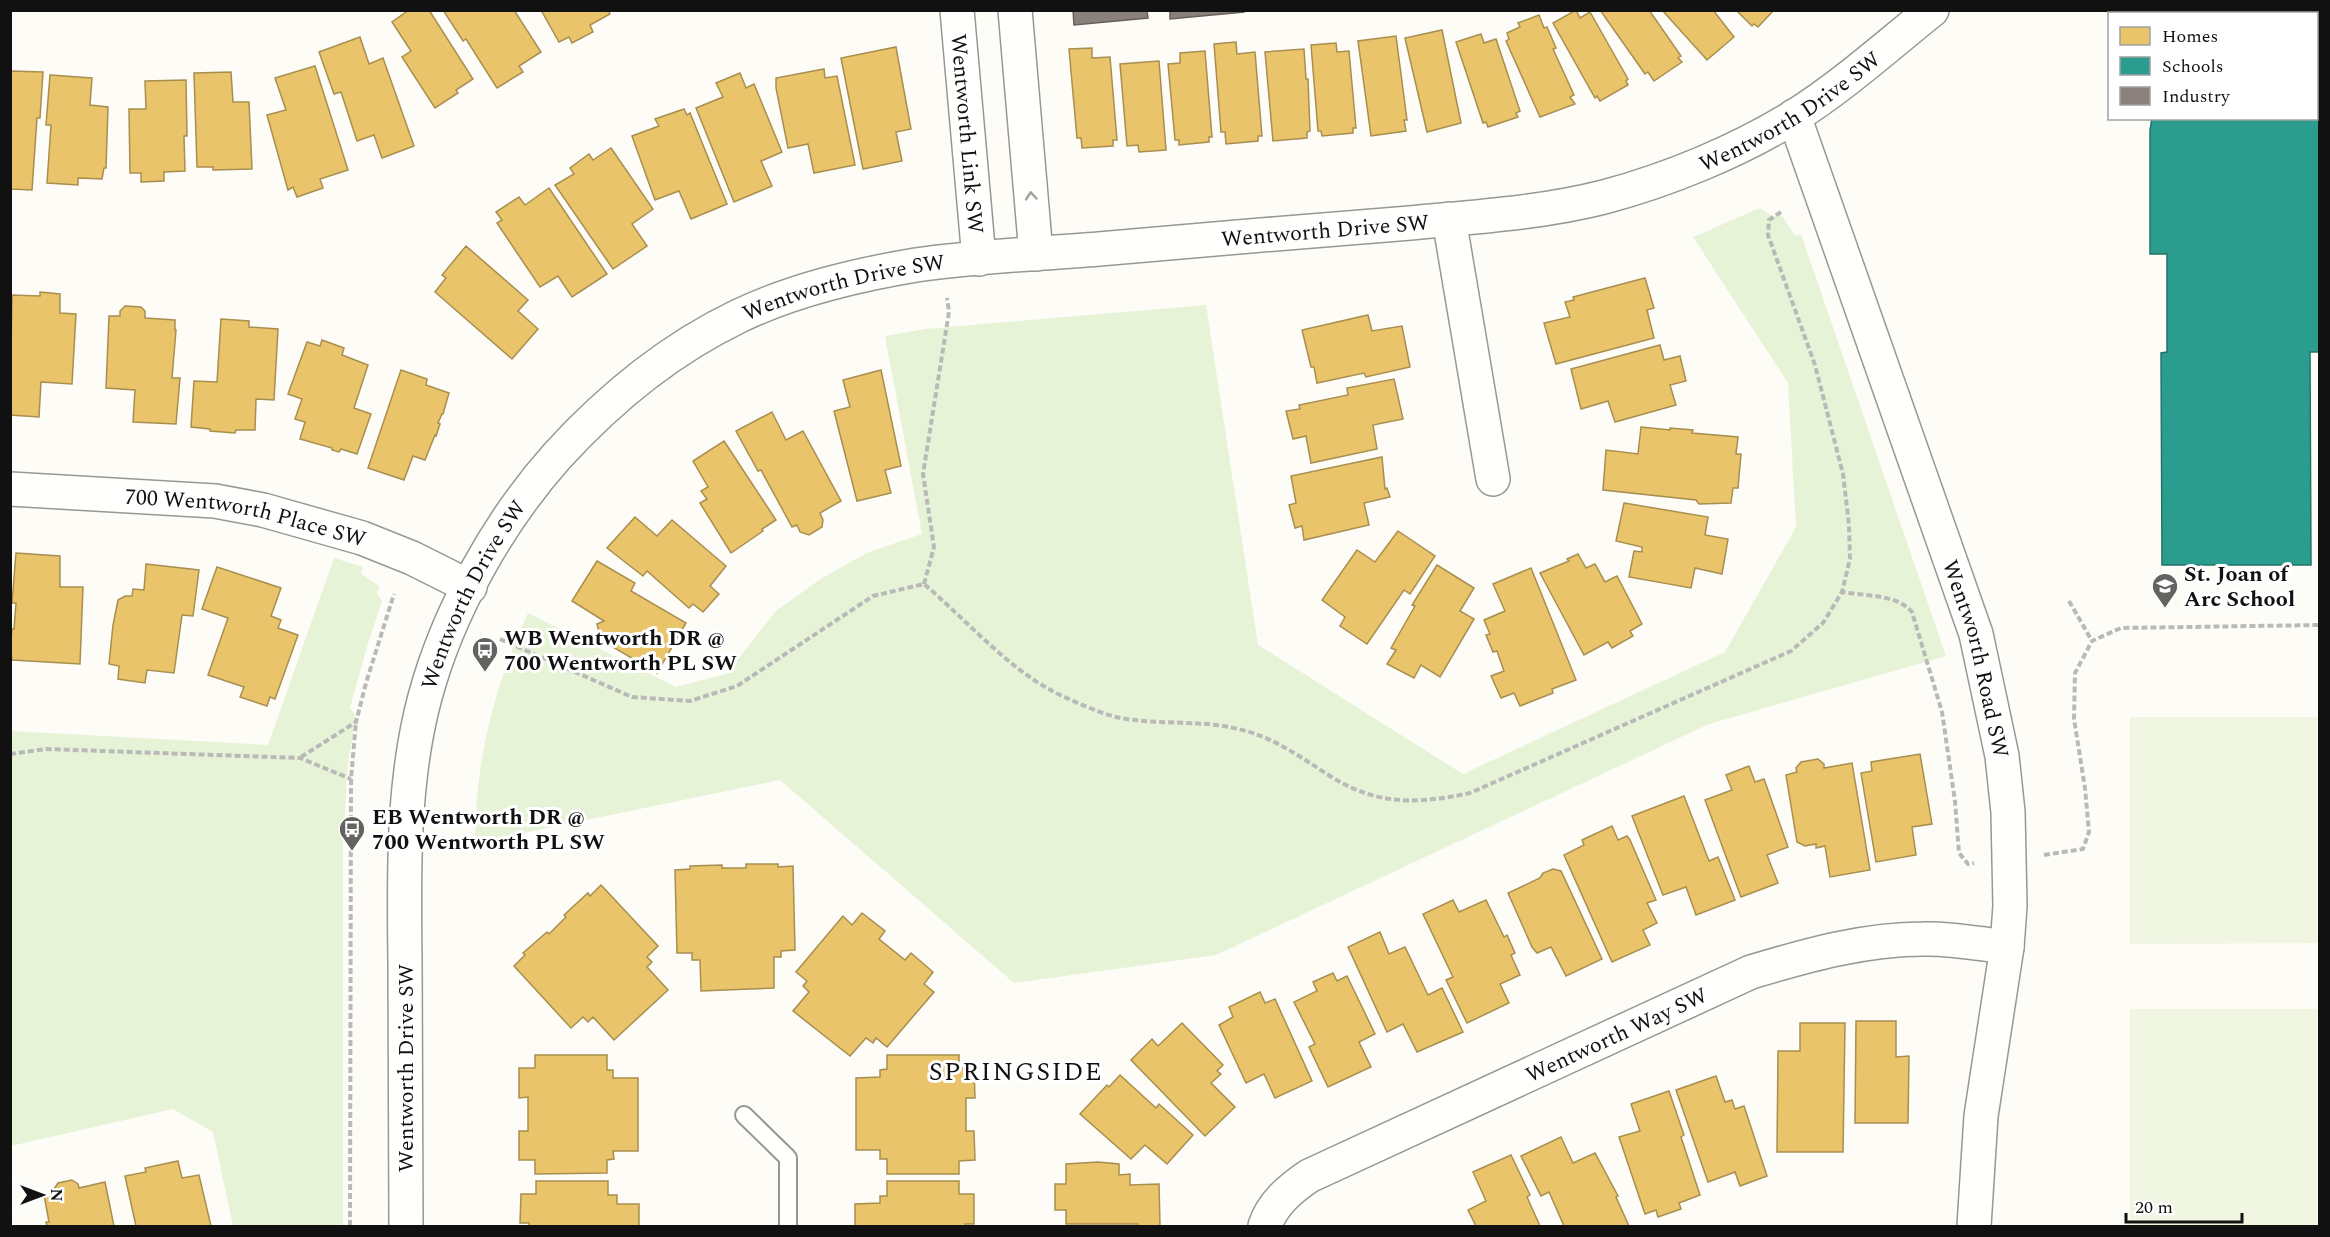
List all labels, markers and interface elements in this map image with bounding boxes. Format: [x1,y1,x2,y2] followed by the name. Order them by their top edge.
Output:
[2108,12,2318,120] legend
[2162,23,2218,50] text: Homes
[941,32,992,235] street label: Wentworth Link SW
[1694,43,1888,181] street label: Wentworth Drive SW
[2162,53,2224,80] text: Schools
[2162,83,2231,110] text: Industry
[1025,191,1038,201] one-way arrow
[1220,206,1431,256] street label: Wentworth Drive SW
[738,246,947,330] street label: Wentworth Drive SW
[124,481,370,556] street label: 700 Wentworth Place SW
[413,493,535,694] street label: Wentworth Drive SW
[1933,555,2017,761] street label: Wentworth Road SW
[2184,558,2295,616] place label: St. Joan of Arc School
[2150,571,2180,609] school or university icon: St. Joan of Arc School
[504,622,737,680] place label: WB Wentworth DR @ 700 Wentworth PL SW
[470,635,500,673] bus stop icon: WB Wentworth DR @ 700 Wentworth PL SW
[372,801,605,859] place label: EB Wentworth DR @ 700 Wentworth PL SW
[337,814,367,852] bus stop icon: EB Wentworth DR @ 700 Wentworth PL SW
[390,963,423,1172] street label: Wentworth Drive SW
[1520,979,1713,1092] street label: Wentworth Way SW
[929,1052,1103,1092] district label: SPRINGSIDE
[12,1165,72,1225] north arrow
[2126,1186,2242,1224] scale bar
[44,1188,68,1202] text: N
[2135,1194,2173,1221] text: 20 m

